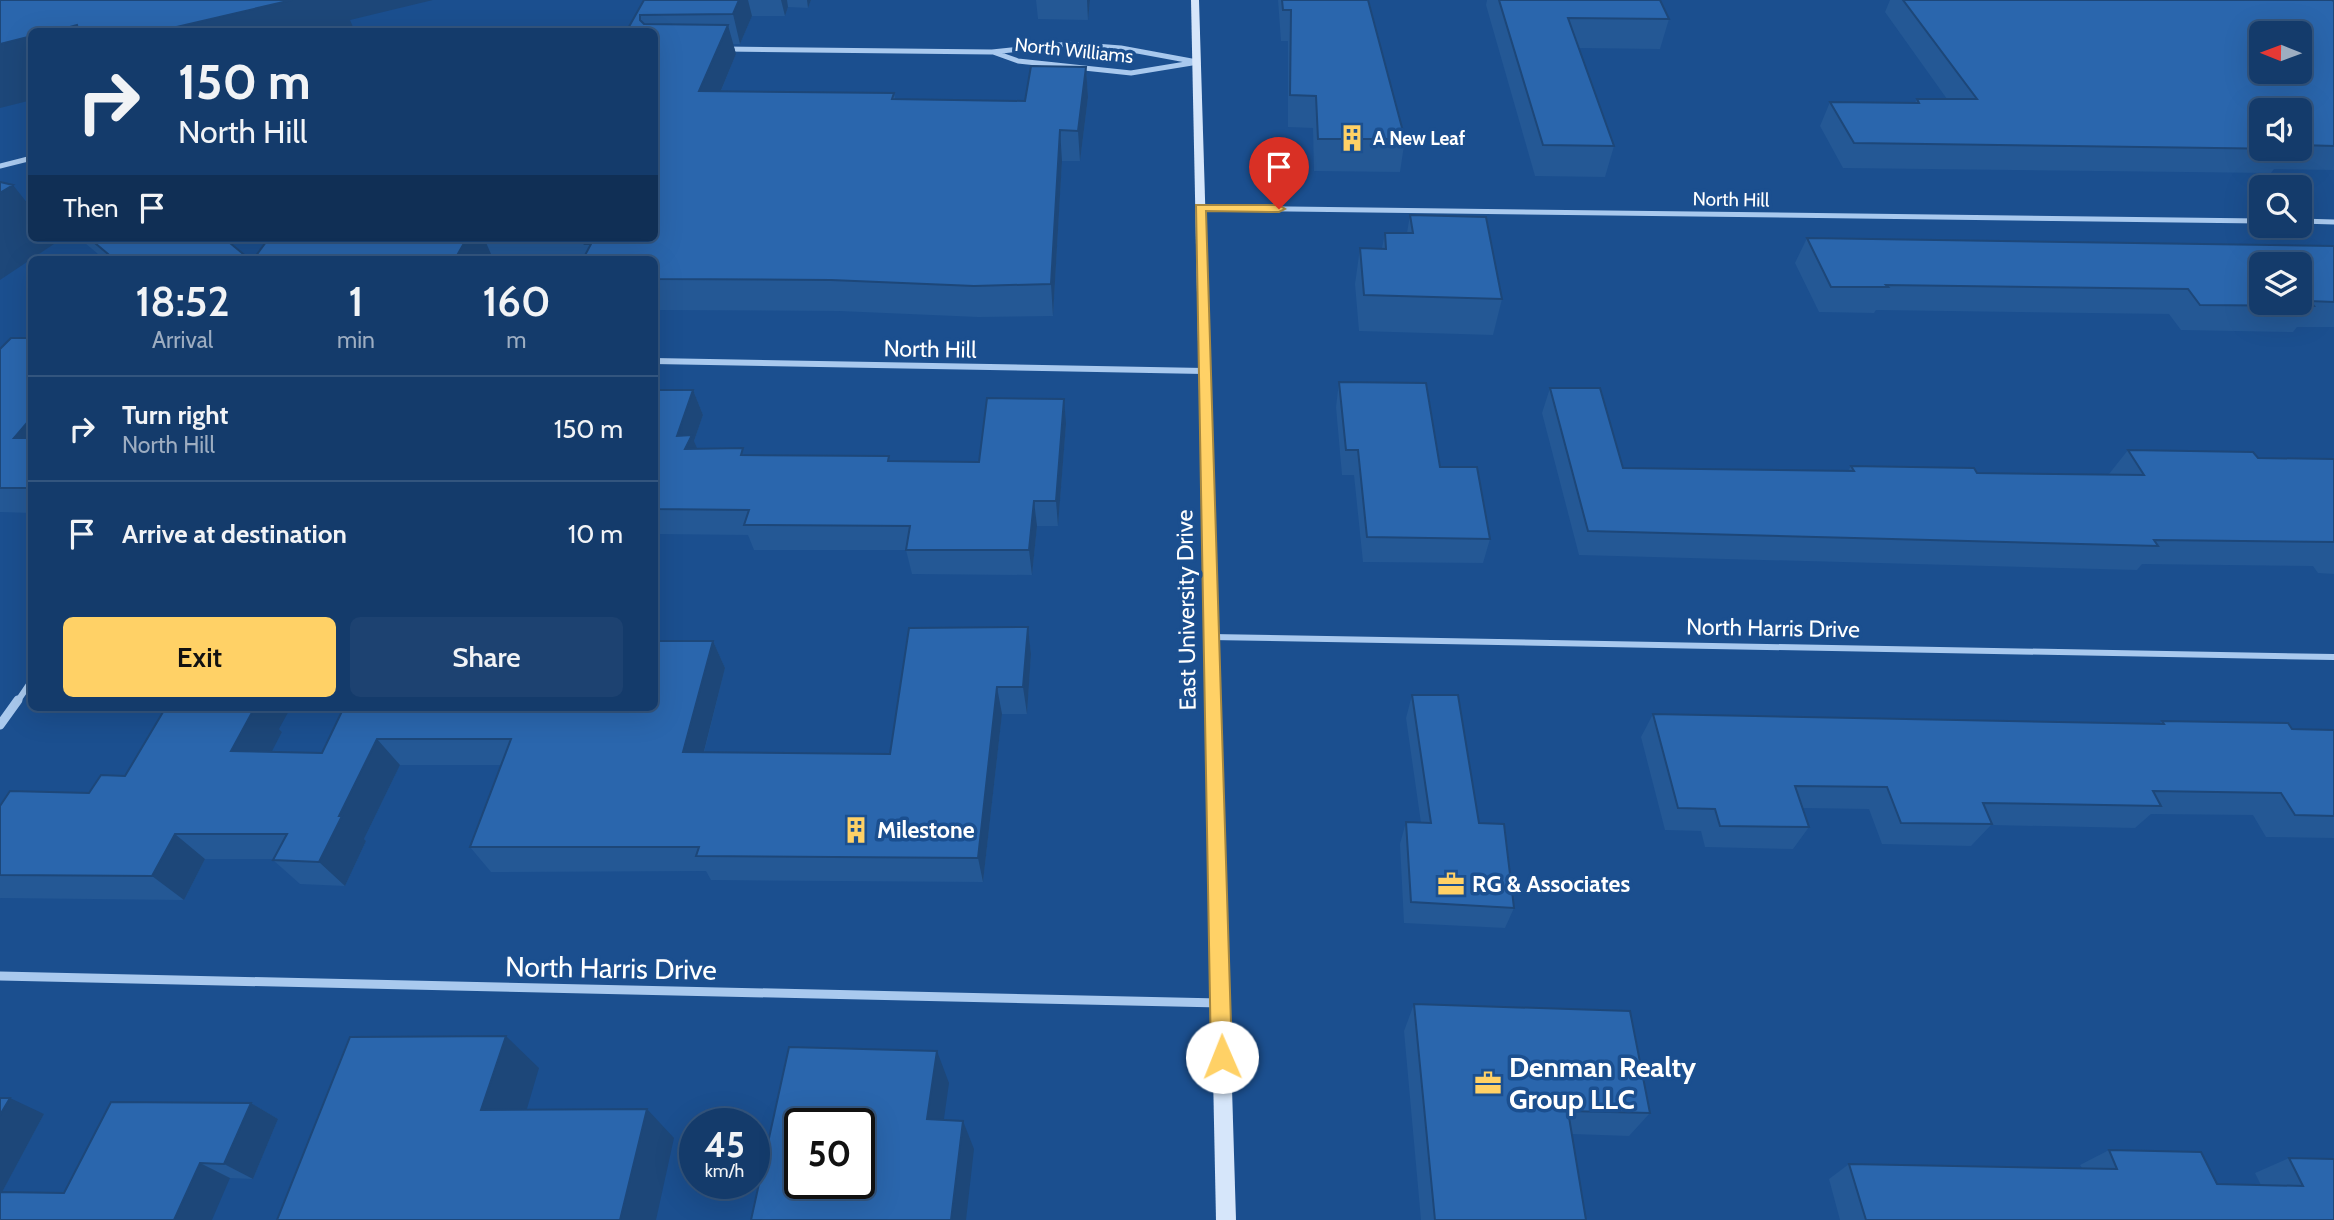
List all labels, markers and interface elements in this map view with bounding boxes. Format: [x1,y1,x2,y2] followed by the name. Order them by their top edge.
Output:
[2249,21,2312,84] north arrow
[2249,21,2312,315] map controls
[1014,33,1135,68] street label: North Williams
[178,52,311,111] text: 150 m
[63,56,154,147] icon: right
[2249,98,2312,161] button: sound
[178,112,307,151] text: North Hill
[1337,123,1367,153] building icon: A New Leaf
[1373,127,1466,150] place label: A New Leaf
[1249,137,1309,209] pin
[1260,148,1298,186] icon: arrive
[2249,175,2312,238] button: search
[1692,187,1770,212] street label: North Hill
[133,189,171,227] icon: arrive
[63,192,119,224] text: Then
[2249,252,2312,315] button: layers
[135,275,230,327] text: 18:52
[349,275,363,327] text: 1
[482,275,550,327] text: 160
[152,326,213,354] text: Arrival
[337,326,375,354] text: min
[506,326,527,354] text: m
[883,334,977,364] street label: North Hill
[122,399,228,431] text: Turn right
[63,410,101,448] icon: right
[554,413,623,445] text: 150 m
[122,431,215,459] text: North Hill
[1170,509,1202,711] street label: East University Drive
[63,515,101,553] icon: arrive
[122,518,347,550] text: Arrive at destination
[568,518,623,550] text: 10 m
[1686,612,1860,644] street label: North Harris Drive
[63,617,336,697] button: Exit
[350,617,623,697] button: Share
[841,815,871,845] building icon: Milestone
[877,816,975,844] place label: Milestone
[1436,869,1466,899] office icon: RG & Associates
[1472,870,1630,898] place label: RG & Associates
[505,949,717,987] street label: North Harris Drive
[1185,1020,1259,1094] position arrow
[1509,1050,1696,1116] place label: Denman Realty Group LLC
[1473,1068,1503,1098] office icon: Denman Realty Group LLC
[784,1108,875,1199] speed limit sign: 50
[704,1123,745,1166] text: 45
[705,1160,744,1182] text: km/h

